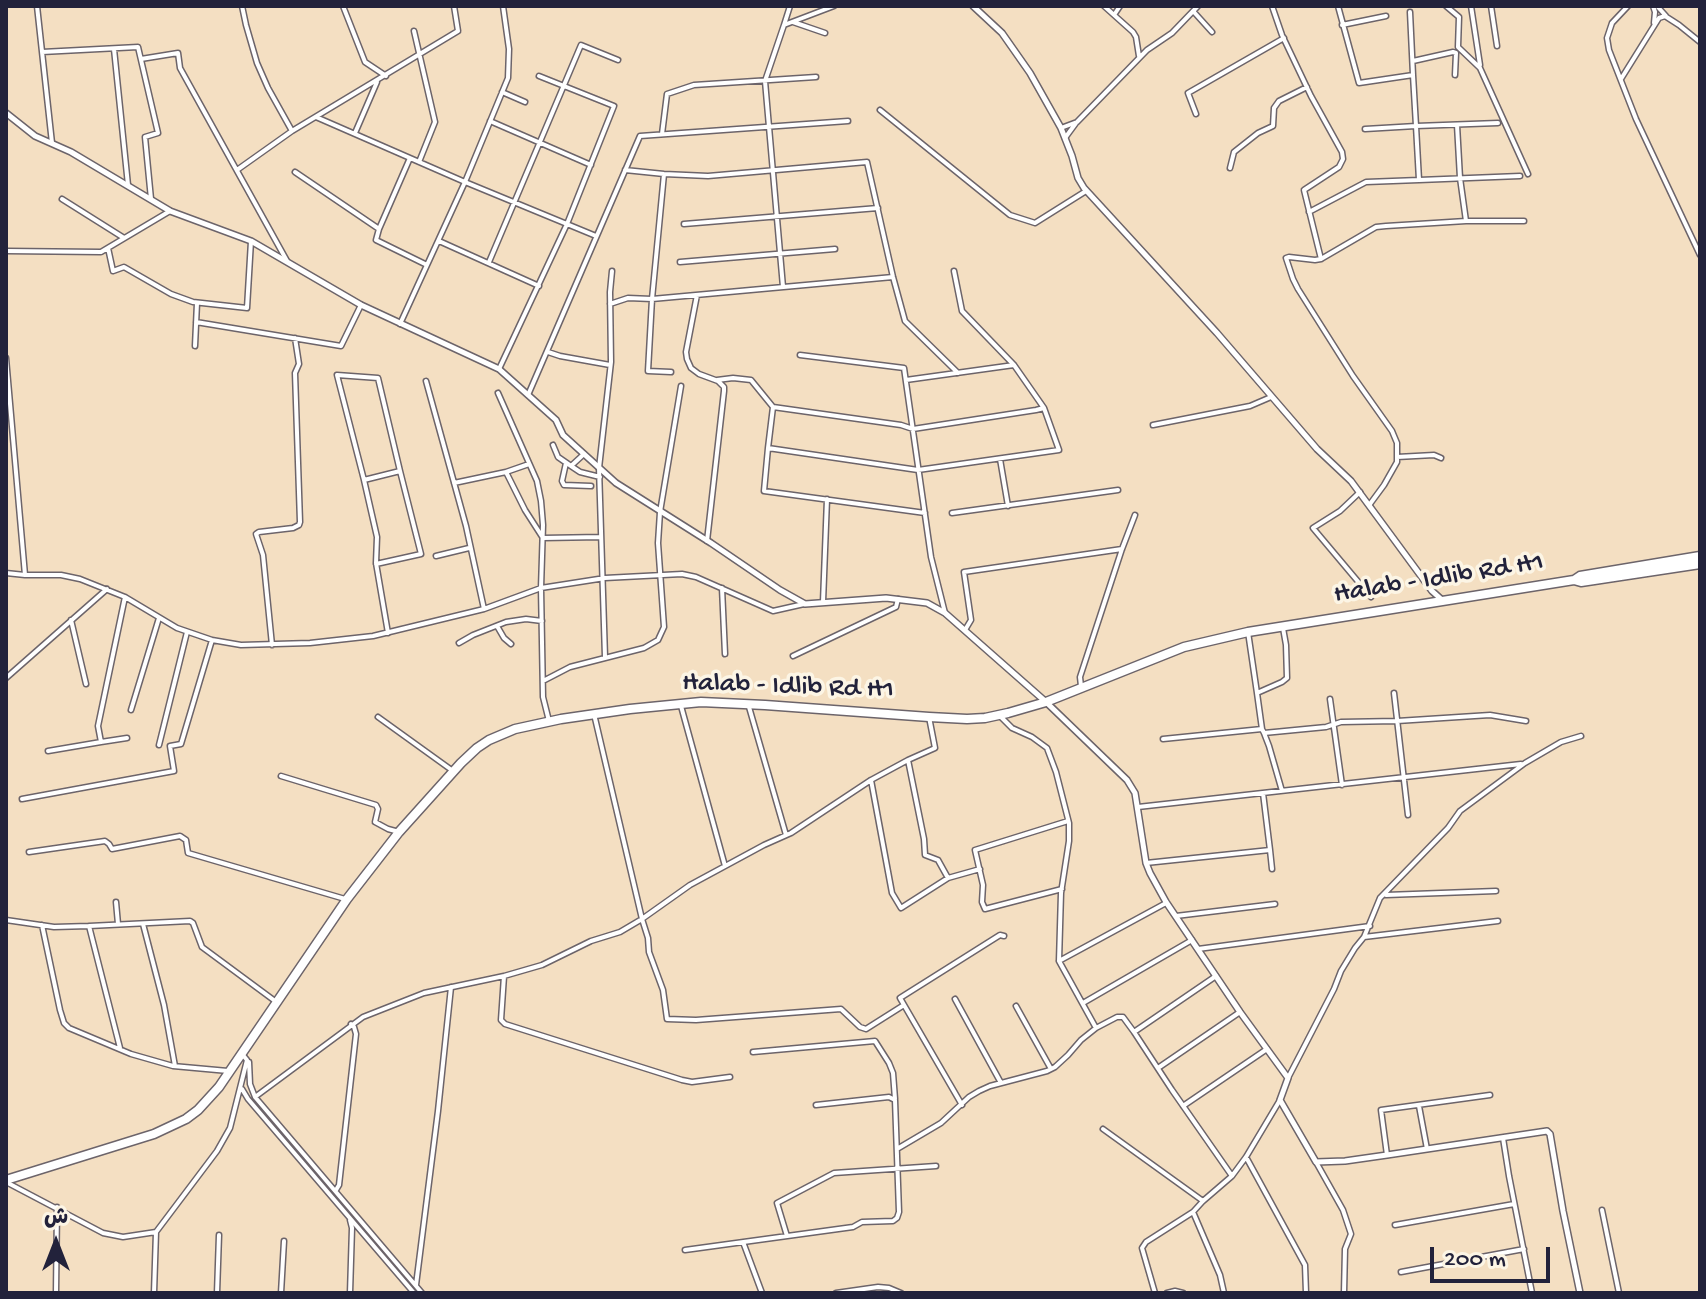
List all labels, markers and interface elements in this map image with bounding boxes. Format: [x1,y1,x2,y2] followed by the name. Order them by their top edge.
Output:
[1332,547,1546,613] street label: Halab - Idlib Rd H1
[682,668,894,708] street label: Halab - Idlib Rd H1
[16,1203,96,1283] north arrow
[44,1206,68,1232] text: ش
[1434,1231,1554,1281] scale bar
[1444,1246,1506,1275] text: 200 m

